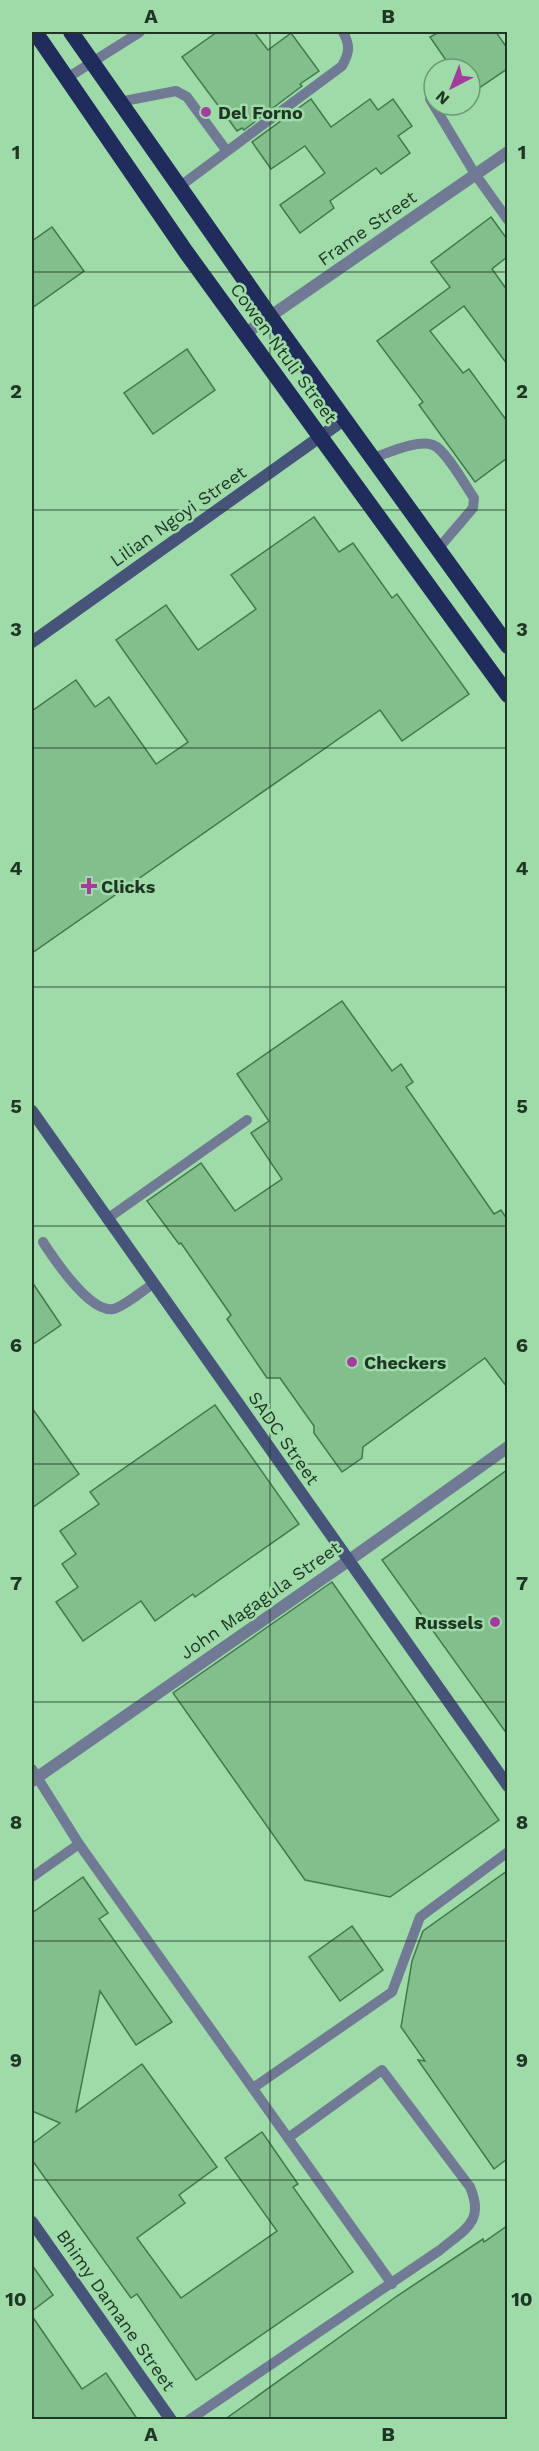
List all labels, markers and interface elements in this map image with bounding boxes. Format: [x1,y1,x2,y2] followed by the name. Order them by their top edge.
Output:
[144,4,158,28] text: A
[381,4,395,28] text: B
[422,57,482,117] north arrow
[432,87,453,109] text: N
[218,102,303,123] place label: Del Forno
[199,105,213,119] marker: Del Forno
[12,140,20,164] text: 1
[518,140,526,164] text: 1
[314,186,421,270] street label: Frame Street
[226,279,342,427] street label: Cowen Ntuli Street
[10,379,22,403] text: 2
[516,379,528,403] text: 2
[106,461,250,571] street label: Lilian Ngoyi Street
[10,617,22,641] text: 3
[516,617,528,641] text: 3
[10,856,23,880] text: 4
[516,856,529,880] text: 4
[101,876,156,897] place label: Clicks
[82,879,96,893] marker: Clicks
[10,1094,22,1118] text: 5
[516,1094,528,1118] text: 5
[10,1333,22,1357] text: 6
[516,1333,528,1357] text: 6
[364,1352,447,1373] place label: Checkers
[345,1355,359,1369] marker: Checkers
[244,1387,324,1489] street label: SADC Street
[176,1536,345,1663] street label: John Magagula Street
[10,1571,22,1595] text: 7
[516,1571,528,1595] text: 7
[414,1612,483,1633] place label: Russels
[488,1615,502,1629] marker: Russels
[10,1810,22,1834] text: 8
[516,1810,528,1834] text: 8
[10,2048,22,2072] text: 9
[516,2048,528,2072] text: 9
[52,2225,180,2395] street label: Bhimy Damane Street
[5,2287,27,2311] text: 10
[511,2287,533,2311] text: 10
[144,2422,158,2446] text: A
[381,2422,395,2446] text: B

